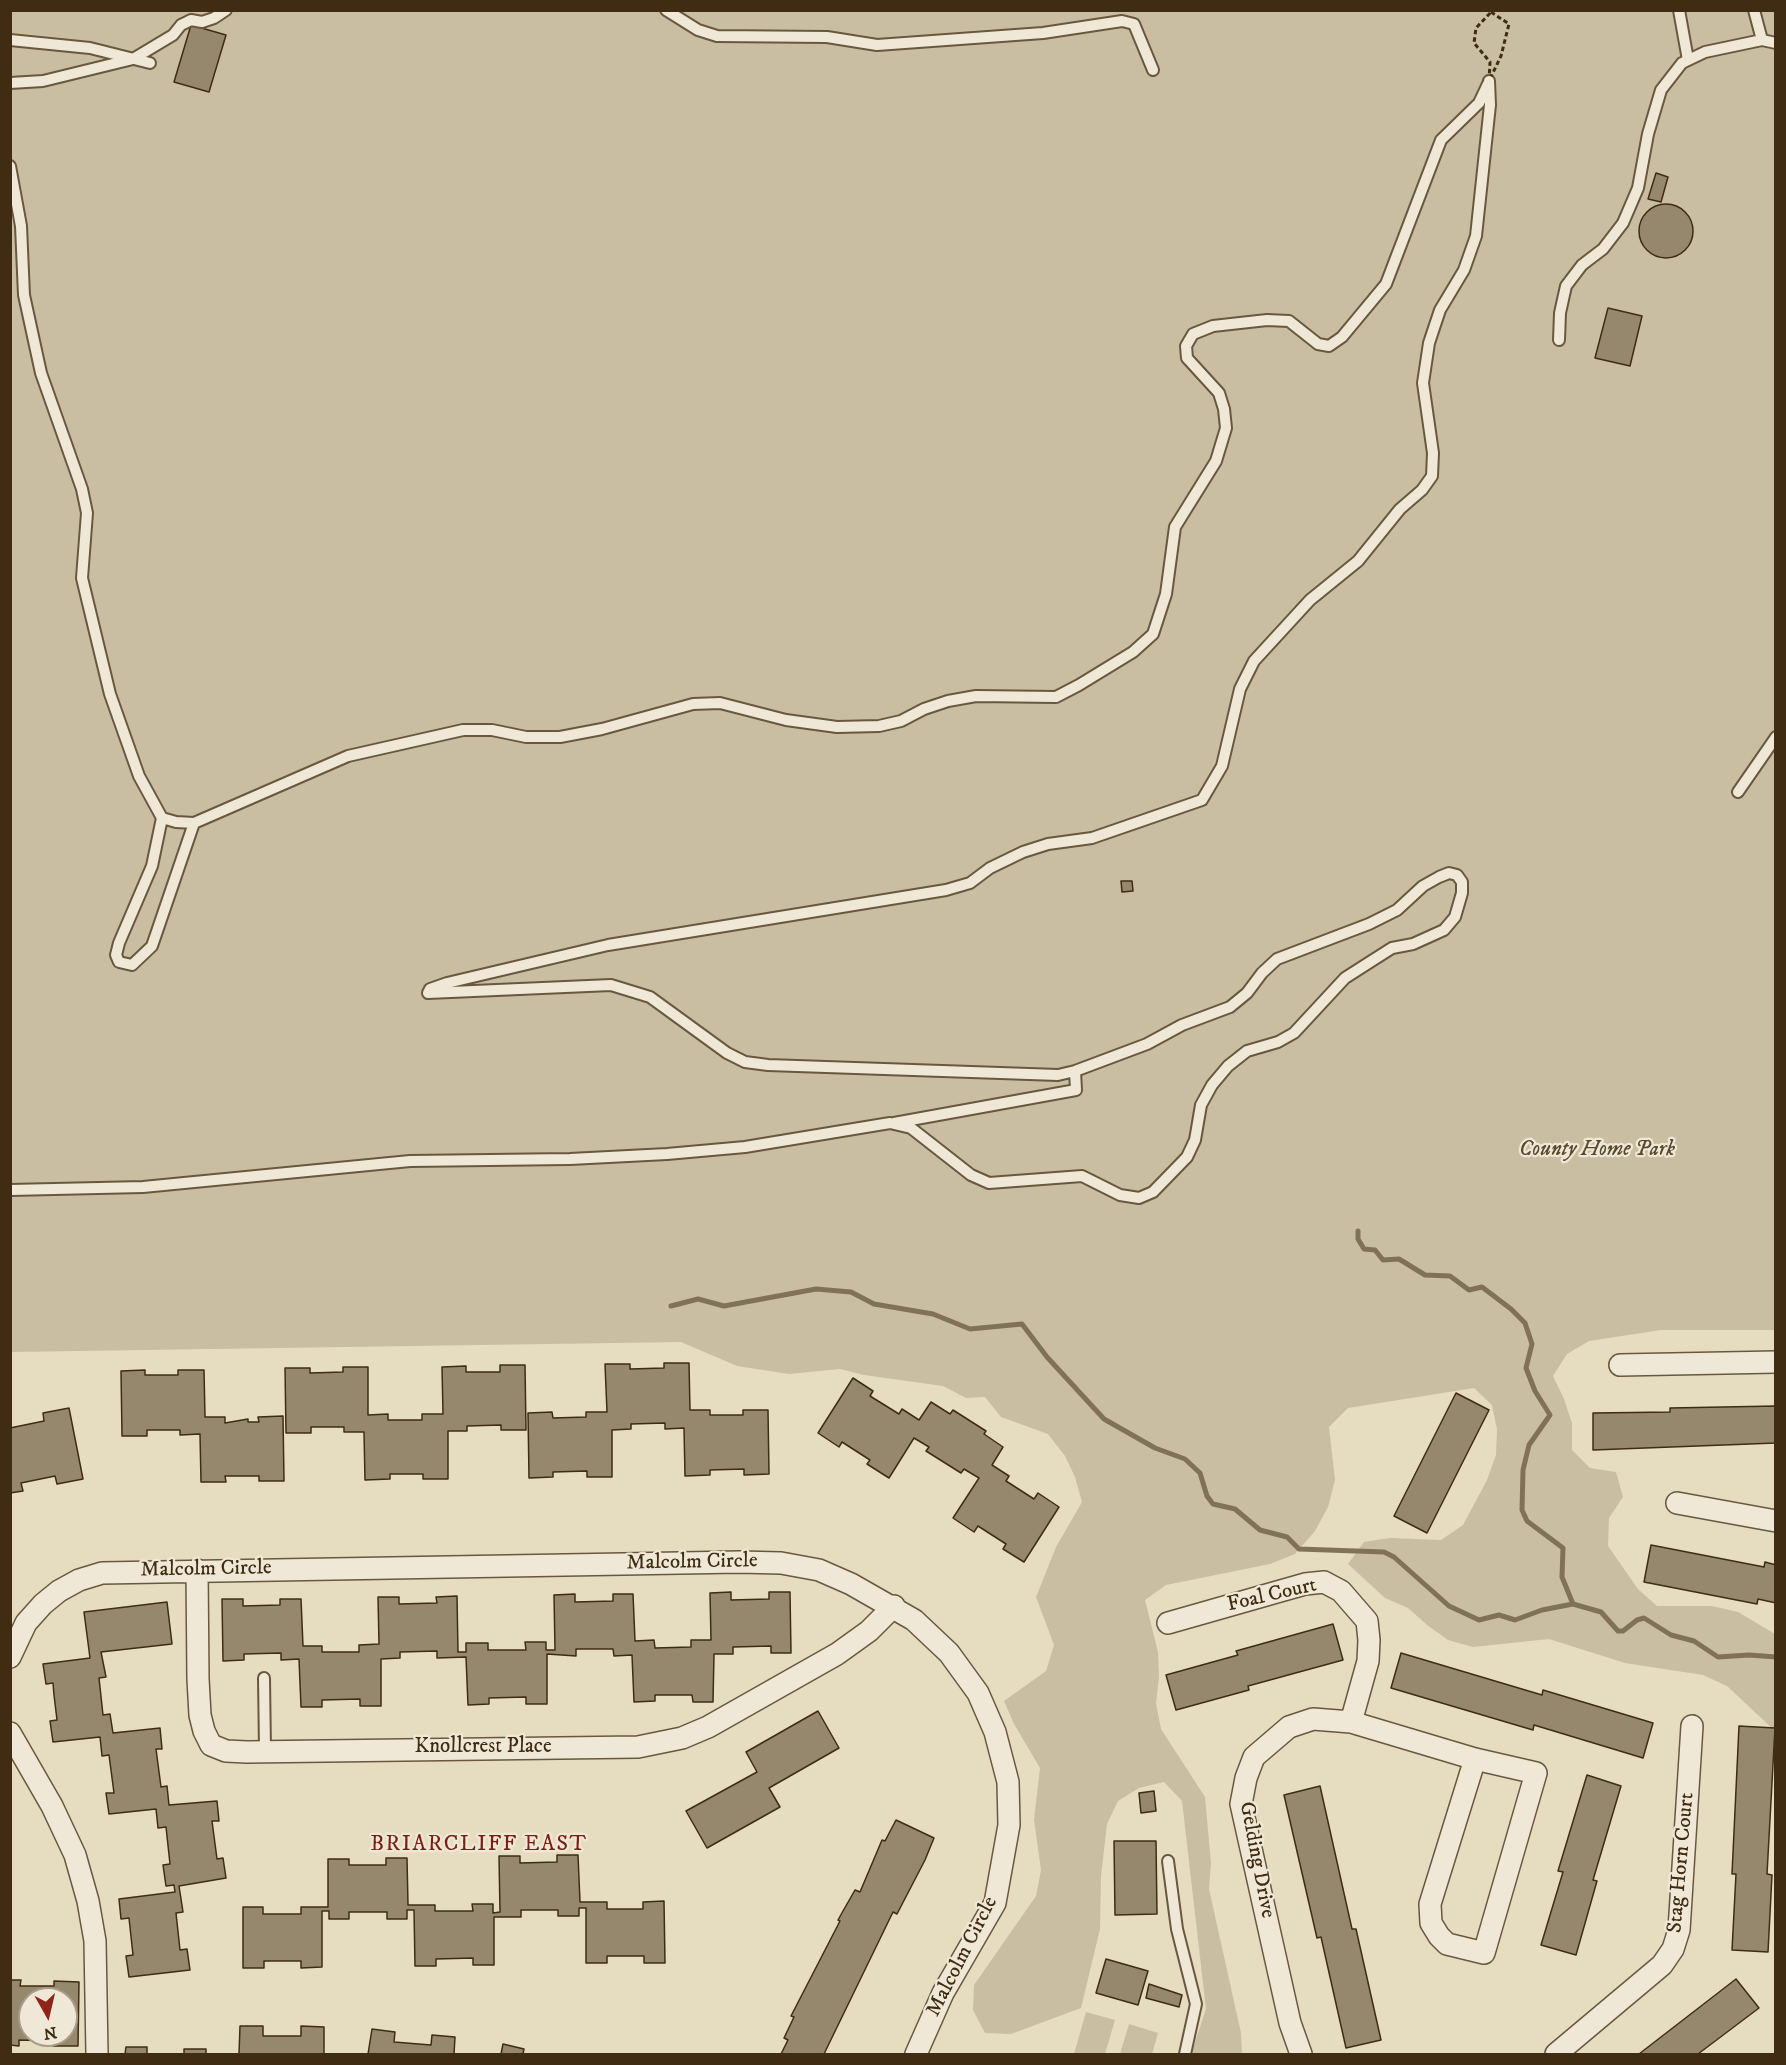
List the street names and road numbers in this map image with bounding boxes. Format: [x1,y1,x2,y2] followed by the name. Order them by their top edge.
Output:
[626,1549,758,1577] street label: Malcolm Circle
[140,1556,272,1584] street label: Malcolm Circle
[1225,1573,1319,1619] street label: Foal Court
[414,1735,552,1761] street label: Knollcrest Place
[1663,1792,1701,1934] street label: Stag Horn Court
[1232,1800,1280,1920] street label: Gelding Drive
[922,1893,1004,2021] street label: Malcolm Circle

